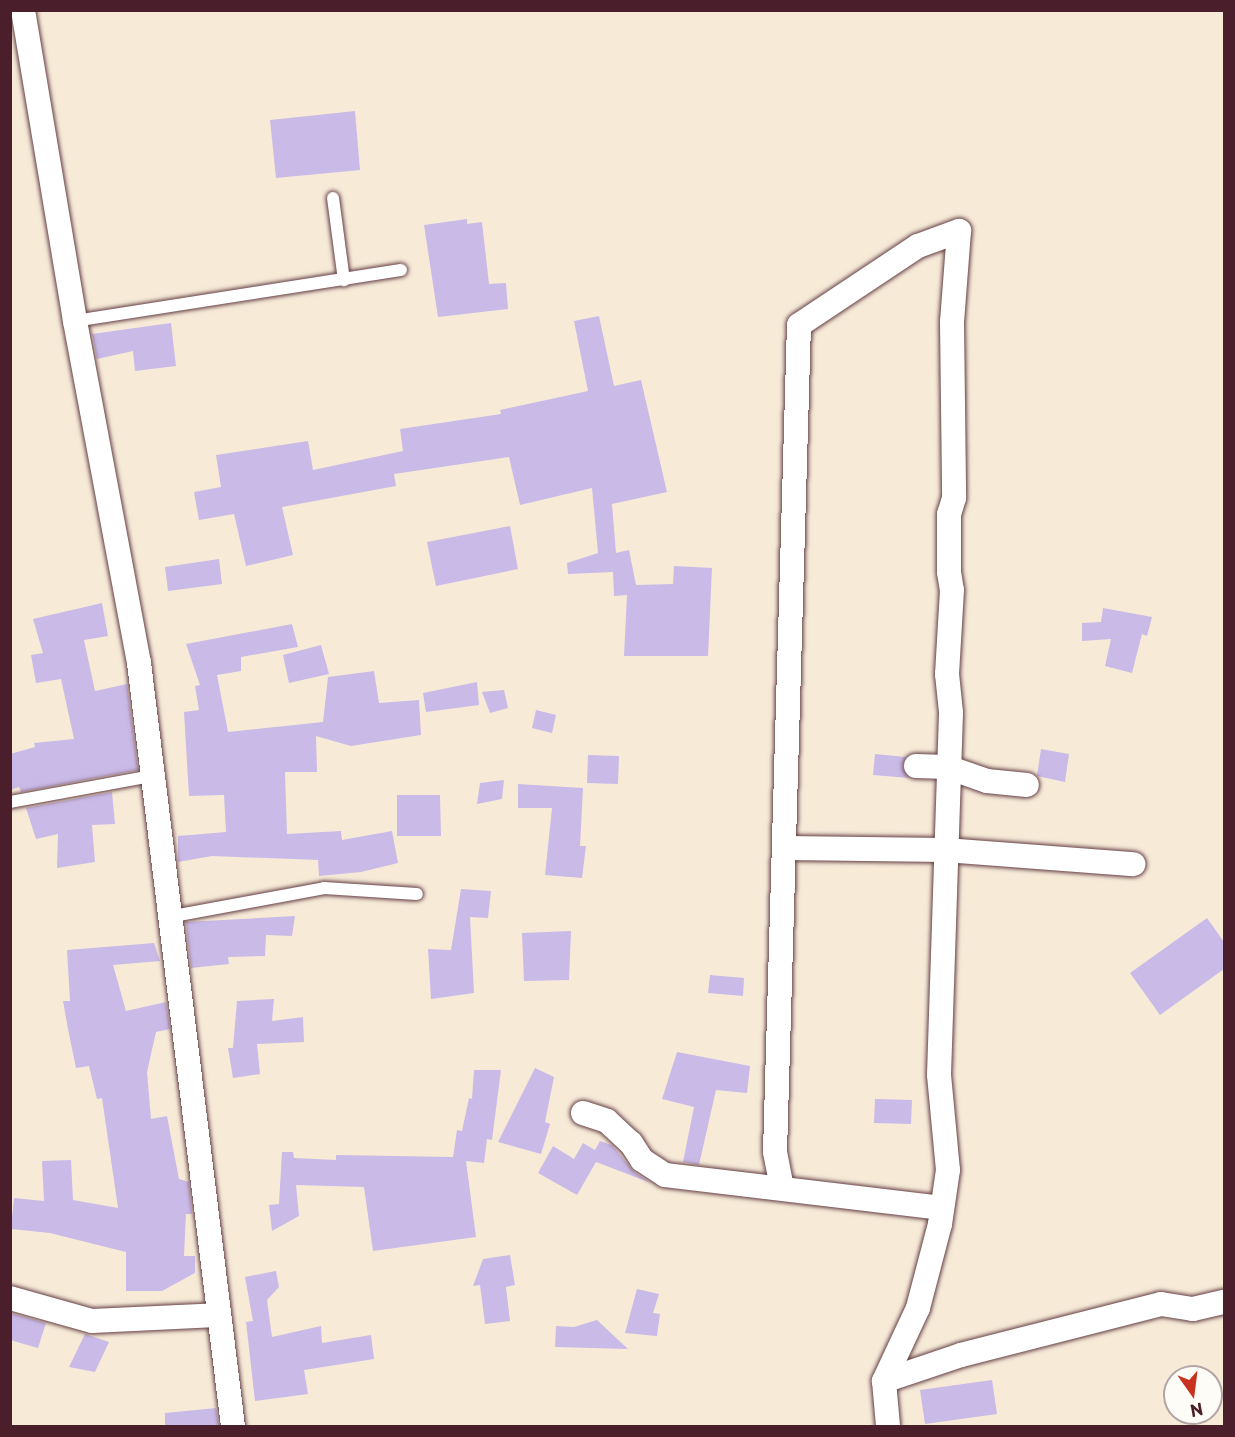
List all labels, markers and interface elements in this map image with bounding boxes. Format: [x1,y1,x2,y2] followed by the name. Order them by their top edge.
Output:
[1163,1365,1223,1425] north arrow
[1188,1397,1206,1424] text: N

